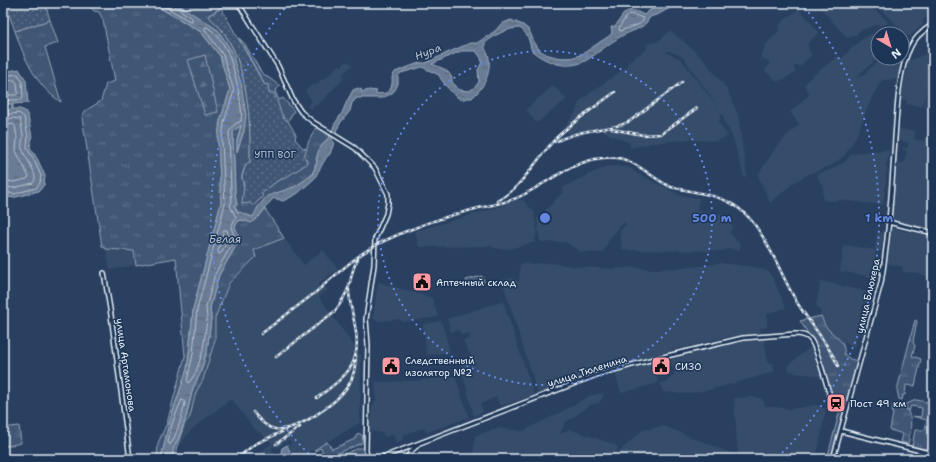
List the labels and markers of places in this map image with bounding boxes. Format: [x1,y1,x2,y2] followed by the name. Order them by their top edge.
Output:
[538,211,552,225] centre of rings
[411,271,433,293] public building icon: Аптечный склад
[436,276,517,289] place label: Аптечный склад
[405,354,475,379] place label: Следственный изолятор №2
[380,355,402,377] public building icon: Следственный изолятор №2
[650,355,672,377] public building icon: СИЗО
[675,360,701,373] place label: СИЗО
[825,392,847,414] station icon: Пост 49 км
[850,397,906,410] place label: Пост 49 км

